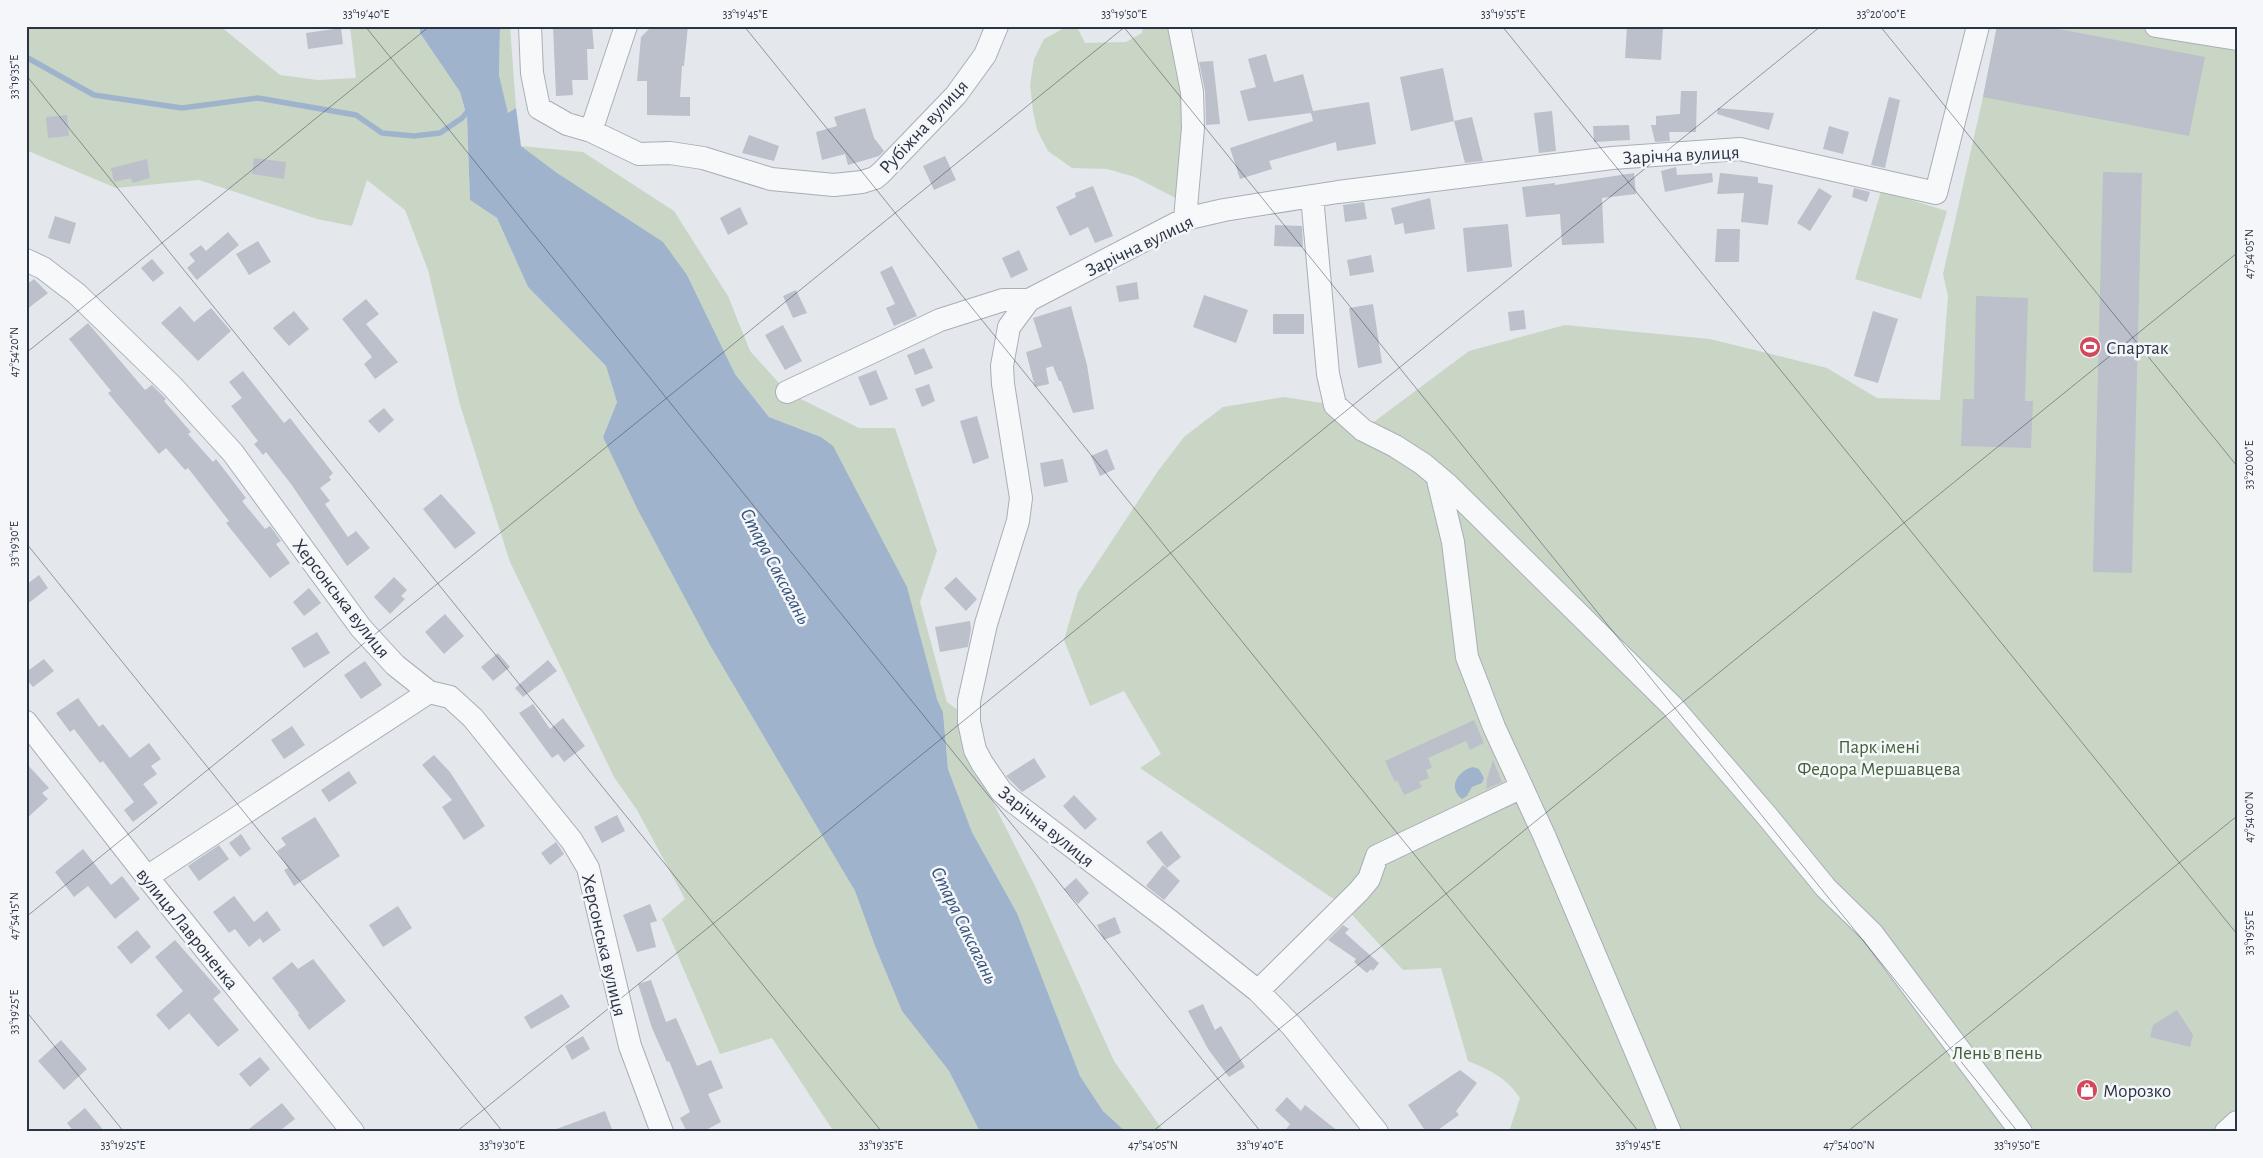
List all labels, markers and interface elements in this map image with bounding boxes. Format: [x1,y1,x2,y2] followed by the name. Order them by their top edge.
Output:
[343,8,389,20] text: 33°19'40"E
[722,8,768,20] text: 33°19'45"E
[1101,8,1147,20] text: 33°19'50"E
[1481,8,1525,20] text: 33°19'55"E
[1856,8,1906,20] text: 33°20'00"E
[8,55,20,99] text: 33°19'35"E
[876,76,972,178] street label: Рубіжна вулиця
[1622,143,1740,168] street label: Зарічна вулиця
[1083,212,1196,281] street label: Зарічна вулиця
[2243,229,2255,279] text: 47°54'05"N
[8,327,20,377] text: 47°54'20"N
[2078,335,2102,359] sports icon: Спартак
[2106,339,2169,358] place label: Спартак
[2243,440,2255,490] text: 33°20'00"E
[736,505,814,628] water label: Стара Саксагань
[8,521,20,567] text: 33°19'30"E
[289,536,393,662] street label: Херсонська вулиця
[1797,738,1961,779] park label: Парк імені Федора Мершавцева
[995,783,1098,871] street label: Зарічна вулиця
[2243,791,2255,843] text: 47°54'00"N
[927,863,1001,988] water label: Стара Саксагань
[132,865,242,993] street label: вулиця Лавроненка
[578,872,629,1018] street label: Херсонська вулиця
[8,892,20,940] text: 47°54'15"N
[2243,911,2255,955] text: 33°19'55"E
[8,989,20,1034] text: 33°19'25"E
[1952,1044,2042,1063] park label: Лень в пень
[2075,1078,2099,1102] shop icon: Морозко
[2103,1082,2171,1101] place label: Морозко
[101,1139,146,1151] text: 33°19'25"E
[479,1139,525,1151] text: 33°19'30"E
[859,1139,903,1151] text: 33°19'35"E
[1128,1139,1178,1151] text: 47°54'05"N
[1237,1139,1283,1151] text: 33°19'40"E
[1615,1139,1661,1151] text: 33°19'45"E
[1823,1139,1875,1151] text: 47°54'00"N
[1994,1139,2040,1151] text: 33°19'50"E

